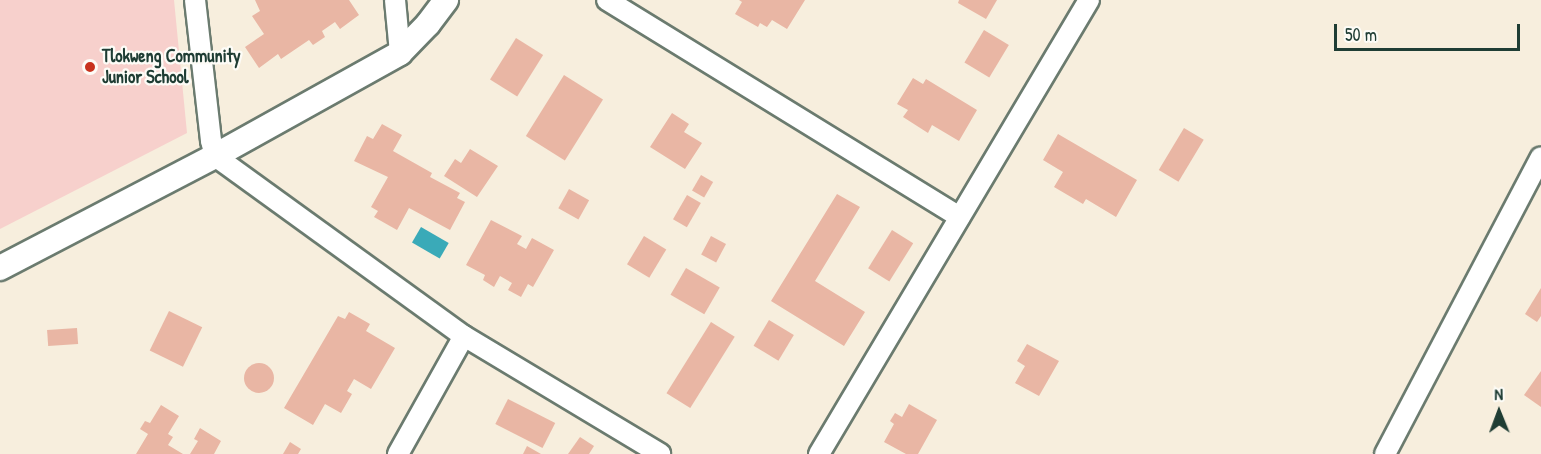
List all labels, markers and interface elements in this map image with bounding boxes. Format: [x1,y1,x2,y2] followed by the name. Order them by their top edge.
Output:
[1337,12,1523,50] scale bar
[1345,22,1377,47] text: 50 m
[102,46,240,88] place label: Tlokweng Community Junior School
[83,60,97,74] marker: Tlokweng Community Junior School
[1469,382,1529,442] north arrow
[1494,383,1503,405] text: N

